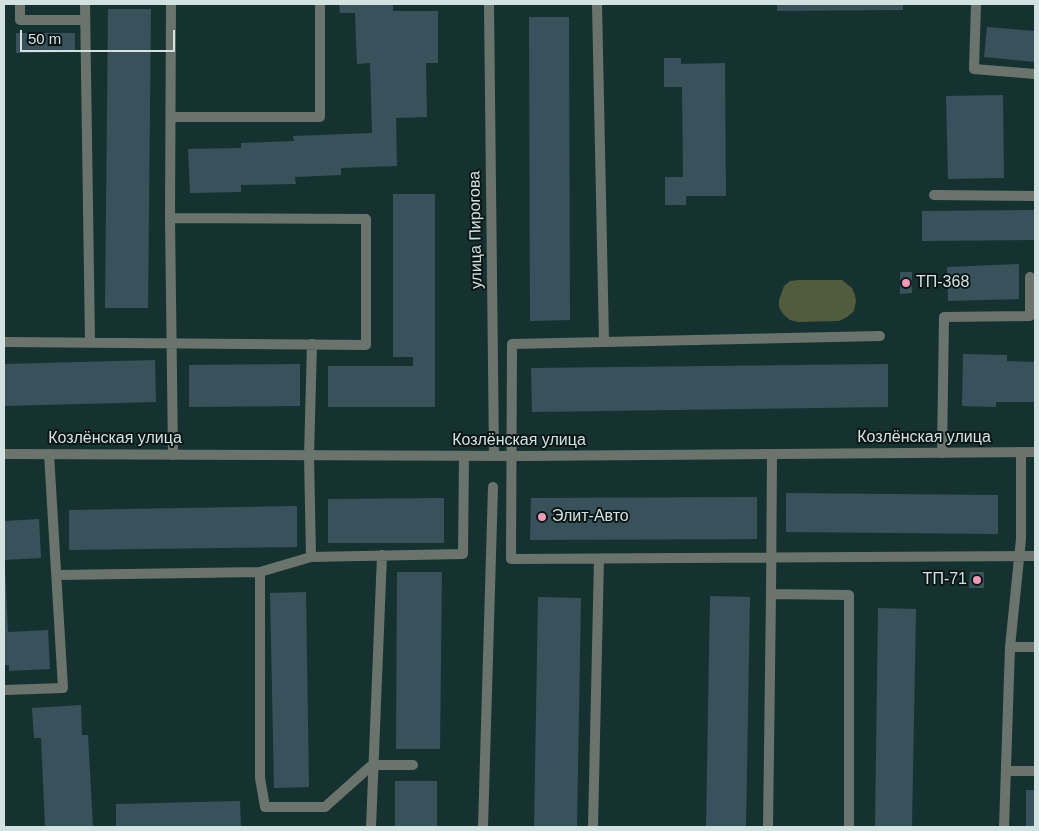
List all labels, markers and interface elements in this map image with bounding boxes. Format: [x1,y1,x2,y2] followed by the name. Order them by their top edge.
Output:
[22,20,178,52] scale bar
[28,30,61,47] text: 50 m
[465,171,487,289] street label: улица Пирогова
[916,273,969,293] place label: ТП-368
[900,277,912,289] marker: ТП-368
[857,428,991,448] street label: Козлёнская улица
[48,429,182,449] street label: Козлёнская улица
[452,431,586,451] street label: Козлёнская улица
[552,507,629,527] place label: Элит-Авто
[536,511,548,523] marker: Элит-Авто
[923,570,967,590] place label: ТП-71
[971,574,983,586] marker: ТП-71

